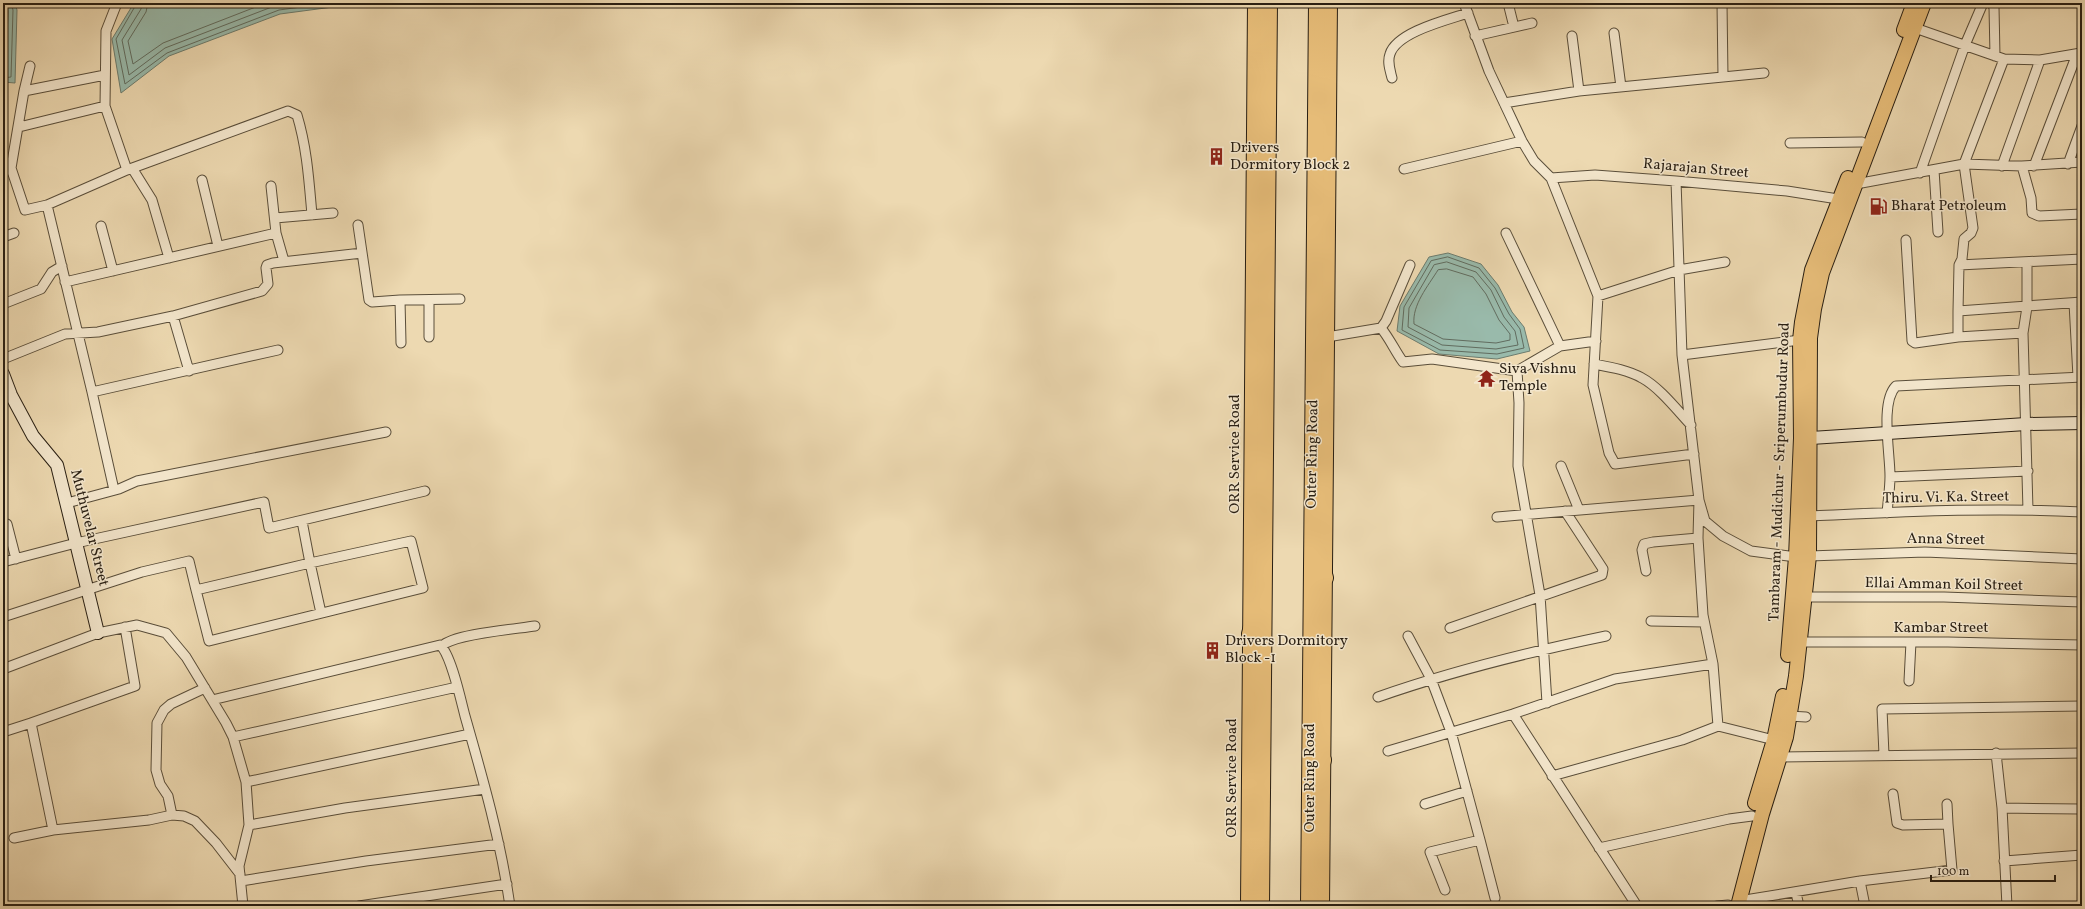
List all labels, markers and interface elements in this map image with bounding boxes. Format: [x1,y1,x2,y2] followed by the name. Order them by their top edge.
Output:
[1230,138,1350,176] place label: Drivers Dormitory Block 2
[1207,147,1227,167] building icon: Drivers Dormitory Block 2
[1642,154,1750,184] street label: Rajarajan Street
[1868,196,1888,216] fuel station icon: Bharat Petroleum
[1891,196,2007,217] place label: Bharat Petroleum
[1764,322,1796,622] street label: Tambaram - Mudichur - Sriperumbudur Road
[1499,359,1577,397] place label: Siva Vishnu Temple
[1476,368,1496,388] temple icon: Siva Vishnu Temple
[1225,394,1246,514] street label: ORR Service Road
[1302,399,1324,509] street label: Outer Ring Road
[64,467,114,589] street label: Muthuvelar Street
[1882,486,2010,510] street label: Thiru. Vi. Ka. Street
[1907,529,1985,551] street label: Anna Street
[1865,573,2023,597] street label: Ellai Amman Koil Street
[1893,618,1989,639] street label: Kambar Street
[1225,631,1348,669] place label: Drivers Dormitory Block -1
[1202,640,1222,660] building icon: Drivers Dormitory Block -1
[1222,718,1243,838] street label: ORR Service Road
[1300,723,1321,833] street label: Outer Ring Road
[1931,857,2055,883] scale bar
[1937,864,1970,880] text: 100 m

